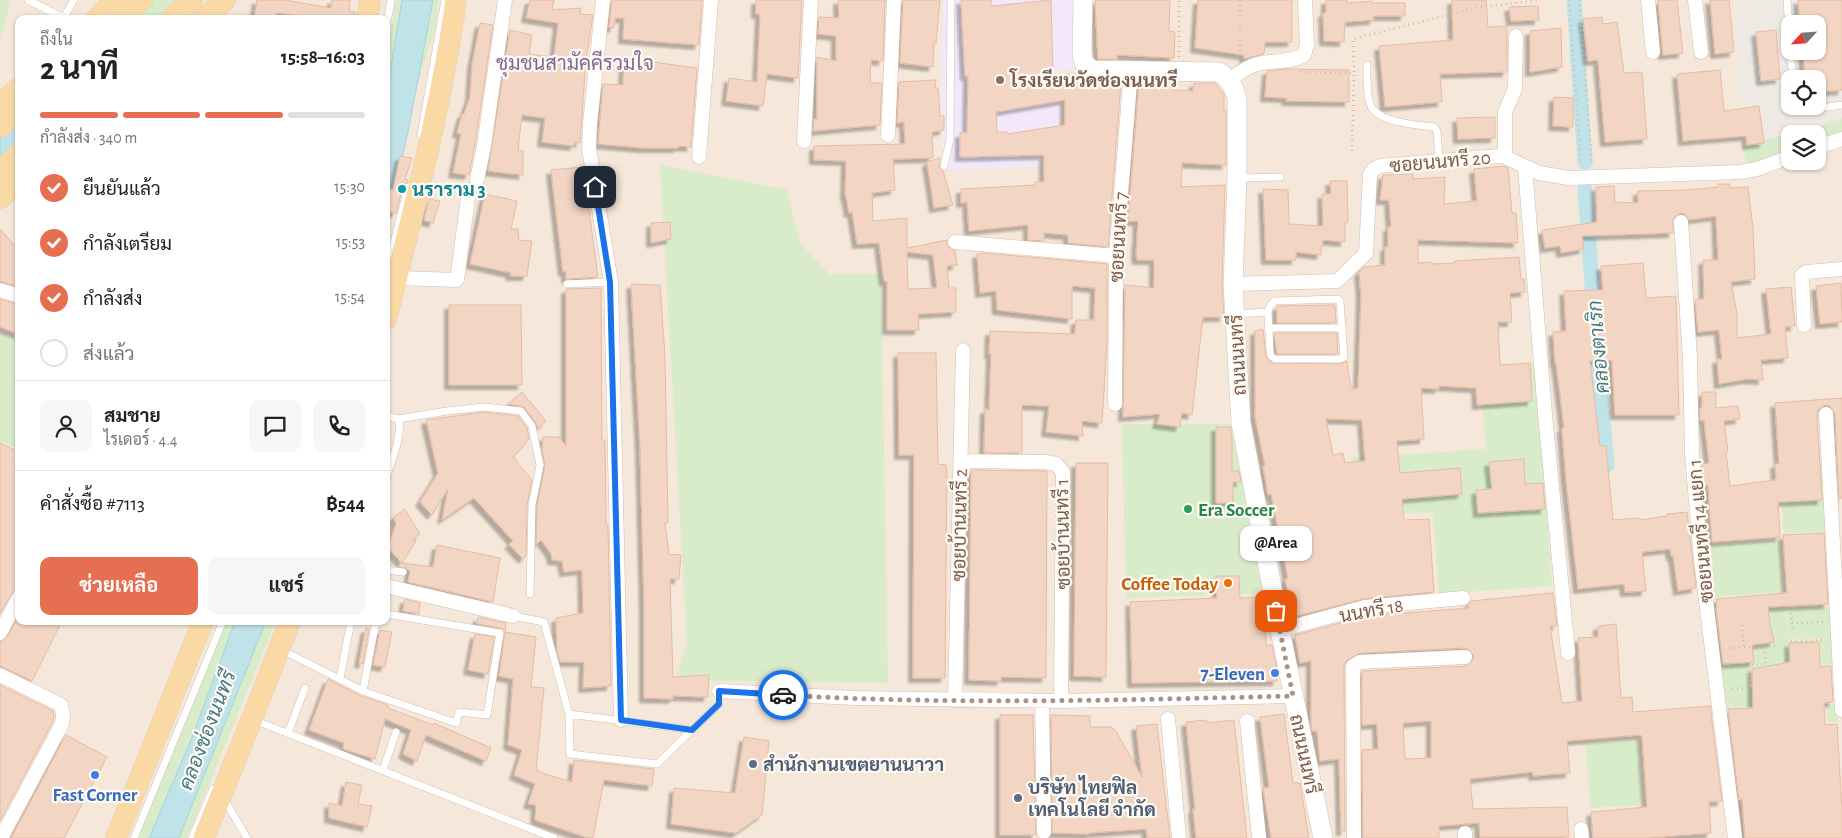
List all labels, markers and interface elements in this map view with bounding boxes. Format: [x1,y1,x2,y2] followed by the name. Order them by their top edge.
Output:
[1781,15,1826,60] north arrow
[1781,15,1826,170] map controls
[40,32,73,48] text: ถึงใน
[281,48,365,67] text: 15:58–16:03
[496,50,654,77] district label: ชุมชนสามัคคีรวมใจ
[40,53,119,85] text: 2 นาที
[1009,68,1177,91] place label: โรงเรียนวัดช่องนนทรี
[1781,70,1826,115] button: locate
[994,74,1006,86] marker: โรงเรียนวัดช่องนนทรี
[1781,125,1826,170] button: layers
[40,130,137,146] text: กำลังส่ง · 340 m
[1388,145,1491,176] street label: ซอยนนทรี 20
[574,166,616,208] pin
[581,173,609,201] icon: home
[40,174,68,202] icon: check
[334,179,365,195] text: 15:30
[83,180,161,199] text: ยืนยันแล้ว
[412,181,486,200] place label: นราราม 3
[396,183,408,195] marker: นราราม 3
[1104,191,1131,283] street label: ซอยนนทรี 7
[40,229,68,257] icon: check
[336,234,365,250] text: 15:53
[83,235,172,254] text: กำลังเตรียม
[40,284,68,312] icon: check
[335,289,365,305] text: 15:54
[83,290,142,309] text: กำลังส่ง
[1582,299,1613,395] water label: คลองตาเริก
[1223,314,1250,396] street label: ถนนนนทรี
[83,345,134,364] text: ส่งแล้ว
[40,400,92,452] button: person
[249,400,301,452] button: chat
[313,400,365,452] button: phone
[104,407,161,426] text: สมชาย
[104,432,178,448] text: ไรเดอร์ · 4.4
[1682,458,1717,604] street label: ซอยนนทรี 14 แยก 1
[946,468,971,582] street label: ซอยบ้านนทรี 2
[1049,478,1074,590] street label: ซอยบ้านนทรี 1
[40,495,145,514] text: คำสั่งซื้อ #7113
[326,495,365,514] text: ฿544
[1198,501,1275,520] place label: Era Soccer
[1182,503,1194,515] marker: Era Soccer
[1240,526,1312,561] callout: @Area
[1254,535,1298,551] text: @Area
[40,557,198,615] button: ช่วยเหลือ
[208,557,365,615] button: แชร์
[1121,575,1218,594] place label: Coffee Today
[1222,577,1234,589] marker: Coffee Today
[1255,590,1297,632] pin
[1337,593,1405,626] street label: นนทรี 18
[1262,597,1290,625] icon: bag
[172,665,240,793] water label: คลองช่องนนทรี
[1201,665,1265,684] place label: 7-Eleven
[1269,667,1281,679] marker: 7-Eleven
[758,670,808,720] courier
[769,681,797,709] icon: car
[1286,712,1325,796] street label: ถนนนนทรี
[763,753,944,775] place label: สำนักงานเขตยานนาวา
[747,758,759,770] marker: สำนักงานเขตยานนาวา
[89,769,101,781] marker: Fast Corner
[1028,775,1156,820] place label: บริษัท ไทยฟิล เทคโนโลยี จำกัด
[53,786,138,805] place label: Fast Corner
[1012,792,1024,804] marker: บริษัท ไทยฟิล เทคโนโลยี จำกัด

